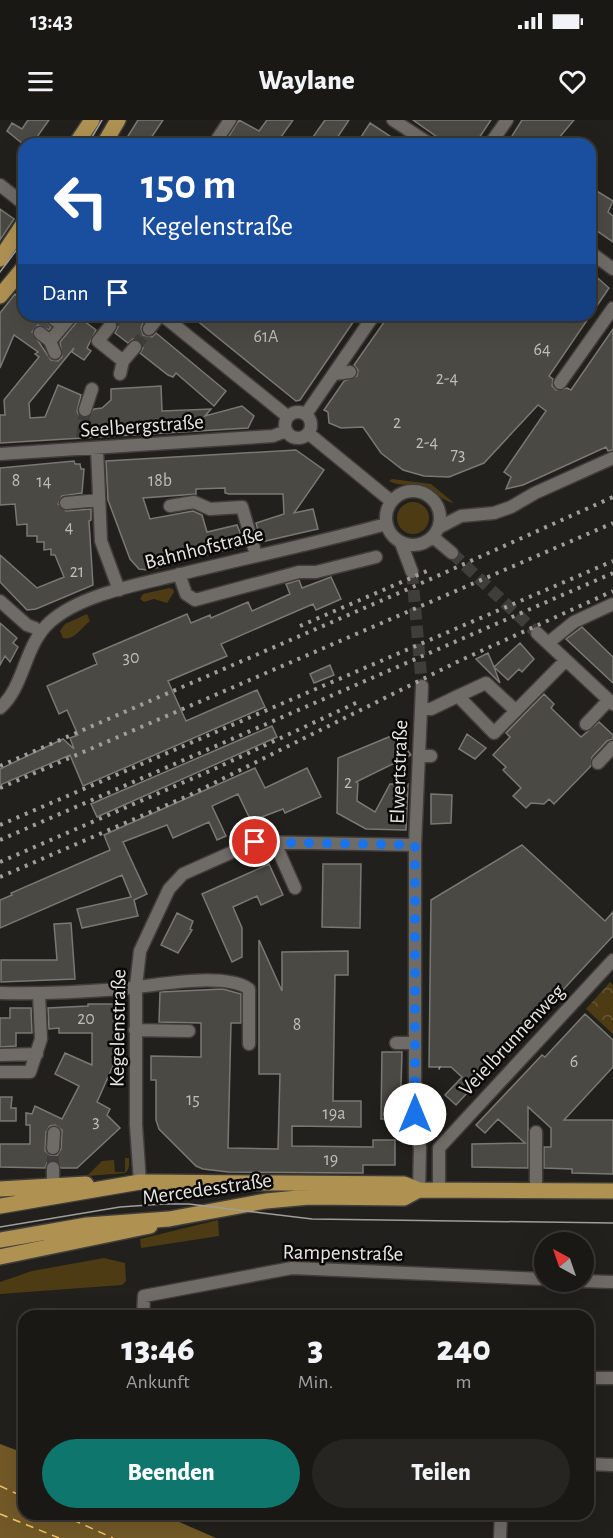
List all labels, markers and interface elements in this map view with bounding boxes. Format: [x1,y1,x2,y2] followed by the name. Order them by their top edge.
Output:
[30,10,73,32] text: 13:43
[24,65,57,98] icon: menu
[556,65,589,98] icon: heart
[258,67,355,94] text: Waylane
[42,162,120,240] icon: left
[141,164,236,206] text: 150 m
[141,213,293,240] text: Kegelenstraße
[101,276,134,309] icon: arrive
[42,282,89,304] text: Dann
[253,328,279,346] house number: 61A
[533,341,551,359] house number: 64
[436,370,459,388] house number: 2-4
[80,411,204,441] street label: Seelbergstraße
[393,414,401,432] house number: 2
[416,434,439,452] house number: 2-4
[451,446,465,464] house number: 73
[12,472,20,490] house number: 8
[148,472,172,490] house number: 18b
[37,473,52,491] house number: 14
[65,519,74,537] house number: 4
[142,523,266,573] street label: Bahnhofstraße
[70,563,84,581] house number: 21
[123,649,139,667] house number: 30
[387,719,411,825] street label: Elwertstraße
[344,774,352,792] house number: 2
[229,816,280,867] pin
[238,825,271,858] icon: arrive
[106,969,130,1087] street label: Kegelenstraße
[455,980,569,1100] street label: Veielbrunnenweg
[77,1010,95,1028] house number: 20
[293,1016,301,1034] house number: 8
[570,1053,578,1071] house number: 6
[383,1082,447,1146] position arrow
[186,1091,200,1109] house number: 15
[323,1105,345,1123] house number: 19a
[92,1113,100,1131] house number: 3
[324,1151,338,1169] house number: 19
[141,1170,273,1208] street label: Mercedesstraße
[534,1232,594,1292] north arrow
[534,1232,594,1292] map controls
[282,1241,404,1265] street label: Rampenstraße
[121,1331,195,1367] text: 13:46
[308,1331,323,1367] text: 3
[436,1331,491,1367] text: 240
[126,1372,190,1392] text: Ankunft
[298,1372,333,1392] text: Min.
[456,1372,472,1392] text: m
[42,1439,300,1508] button: Beenden
[312,1439,570,1508] button: Teilen

